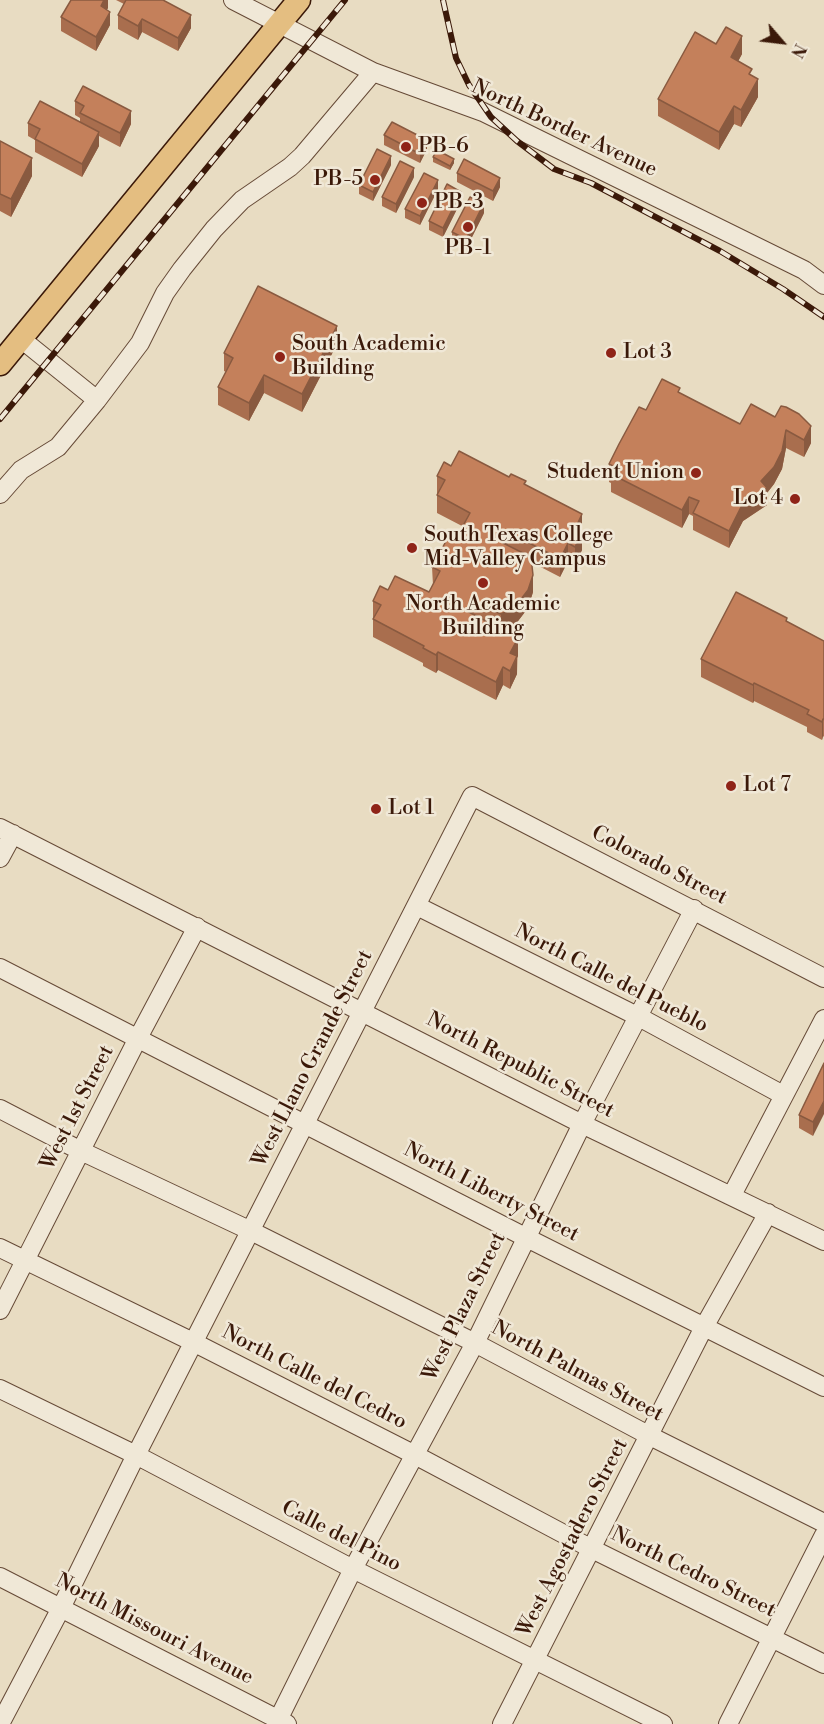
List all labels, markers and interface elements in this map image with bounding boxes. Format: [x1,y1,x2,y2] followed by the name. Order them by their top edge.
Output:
[752,12,812,72] north arrow
[786,40,810,61] text: N
[467,75,661,183] street label: North Border Avenue
[418,134,469,160] place label: PB-6
[399,140,413,154] marker: PB-6
[313,167,363,193] place label: PB-5
[368,173,382,187] marker: PB-5
[434,190,484,216] place label: PB-3
[415,196,429,210] marker: PB-3
[461,220,475,234] marker: PB-1
[444,236,492,262] place label: PB-1
[292,332,446,382] place label: South Academic Building
[623,340,672,366] place label: Lot 3
[604,346,618,360] marker: Lot 3
[273,350,287,364] marker: South Academic Building
[547,460,684,486] place label: Student Union
[689,466,703,480] marker: Student Union
[733,486,783,512] place label: Lot 4
[788,492,802,506] marker: Lot 4
[424,523,613,573] place label: South Texas College Mid-Valley Campus
[405,541,419,555] marker: South Texas College Mid-Valley Campus
[476,576,490,590] marker: North Academic Building
[406,592,560,642] place label: North Academic Building
[743,773,791,799] place label: Lot 7
[724,779,738,793] marker: Lot 7
[388,796,434,822] place label: Lot 1
[369,802,383,816] marker: Lot 1
[587,821,731,911] street label: Colorado Street
[510,919,712,1039] street label: North Calle del Pueblo
[247,946,379,1172] street label: West Llano Grande Street
[422,1008,618,1124] street label: North Republic Street
[36,1041,120,1175] street label: West 1st Street
[399,1138,583,1248] street label: North Liberty Street
[418,1228,512,1386] street label: West Plaza Street
[487,1316,667,1428] street label: North Palmas Street
[217,1320,411,1436] street label: North Calle del Cedro
[512,1435,634,1641] street label: West Agostadero Street
[277,1496,405,1578] street label: Calle del Pino
[606,1522,780,1624] street label: North Cedro Street
[51,1569,257,1691] street label: North Missouri Avenue

